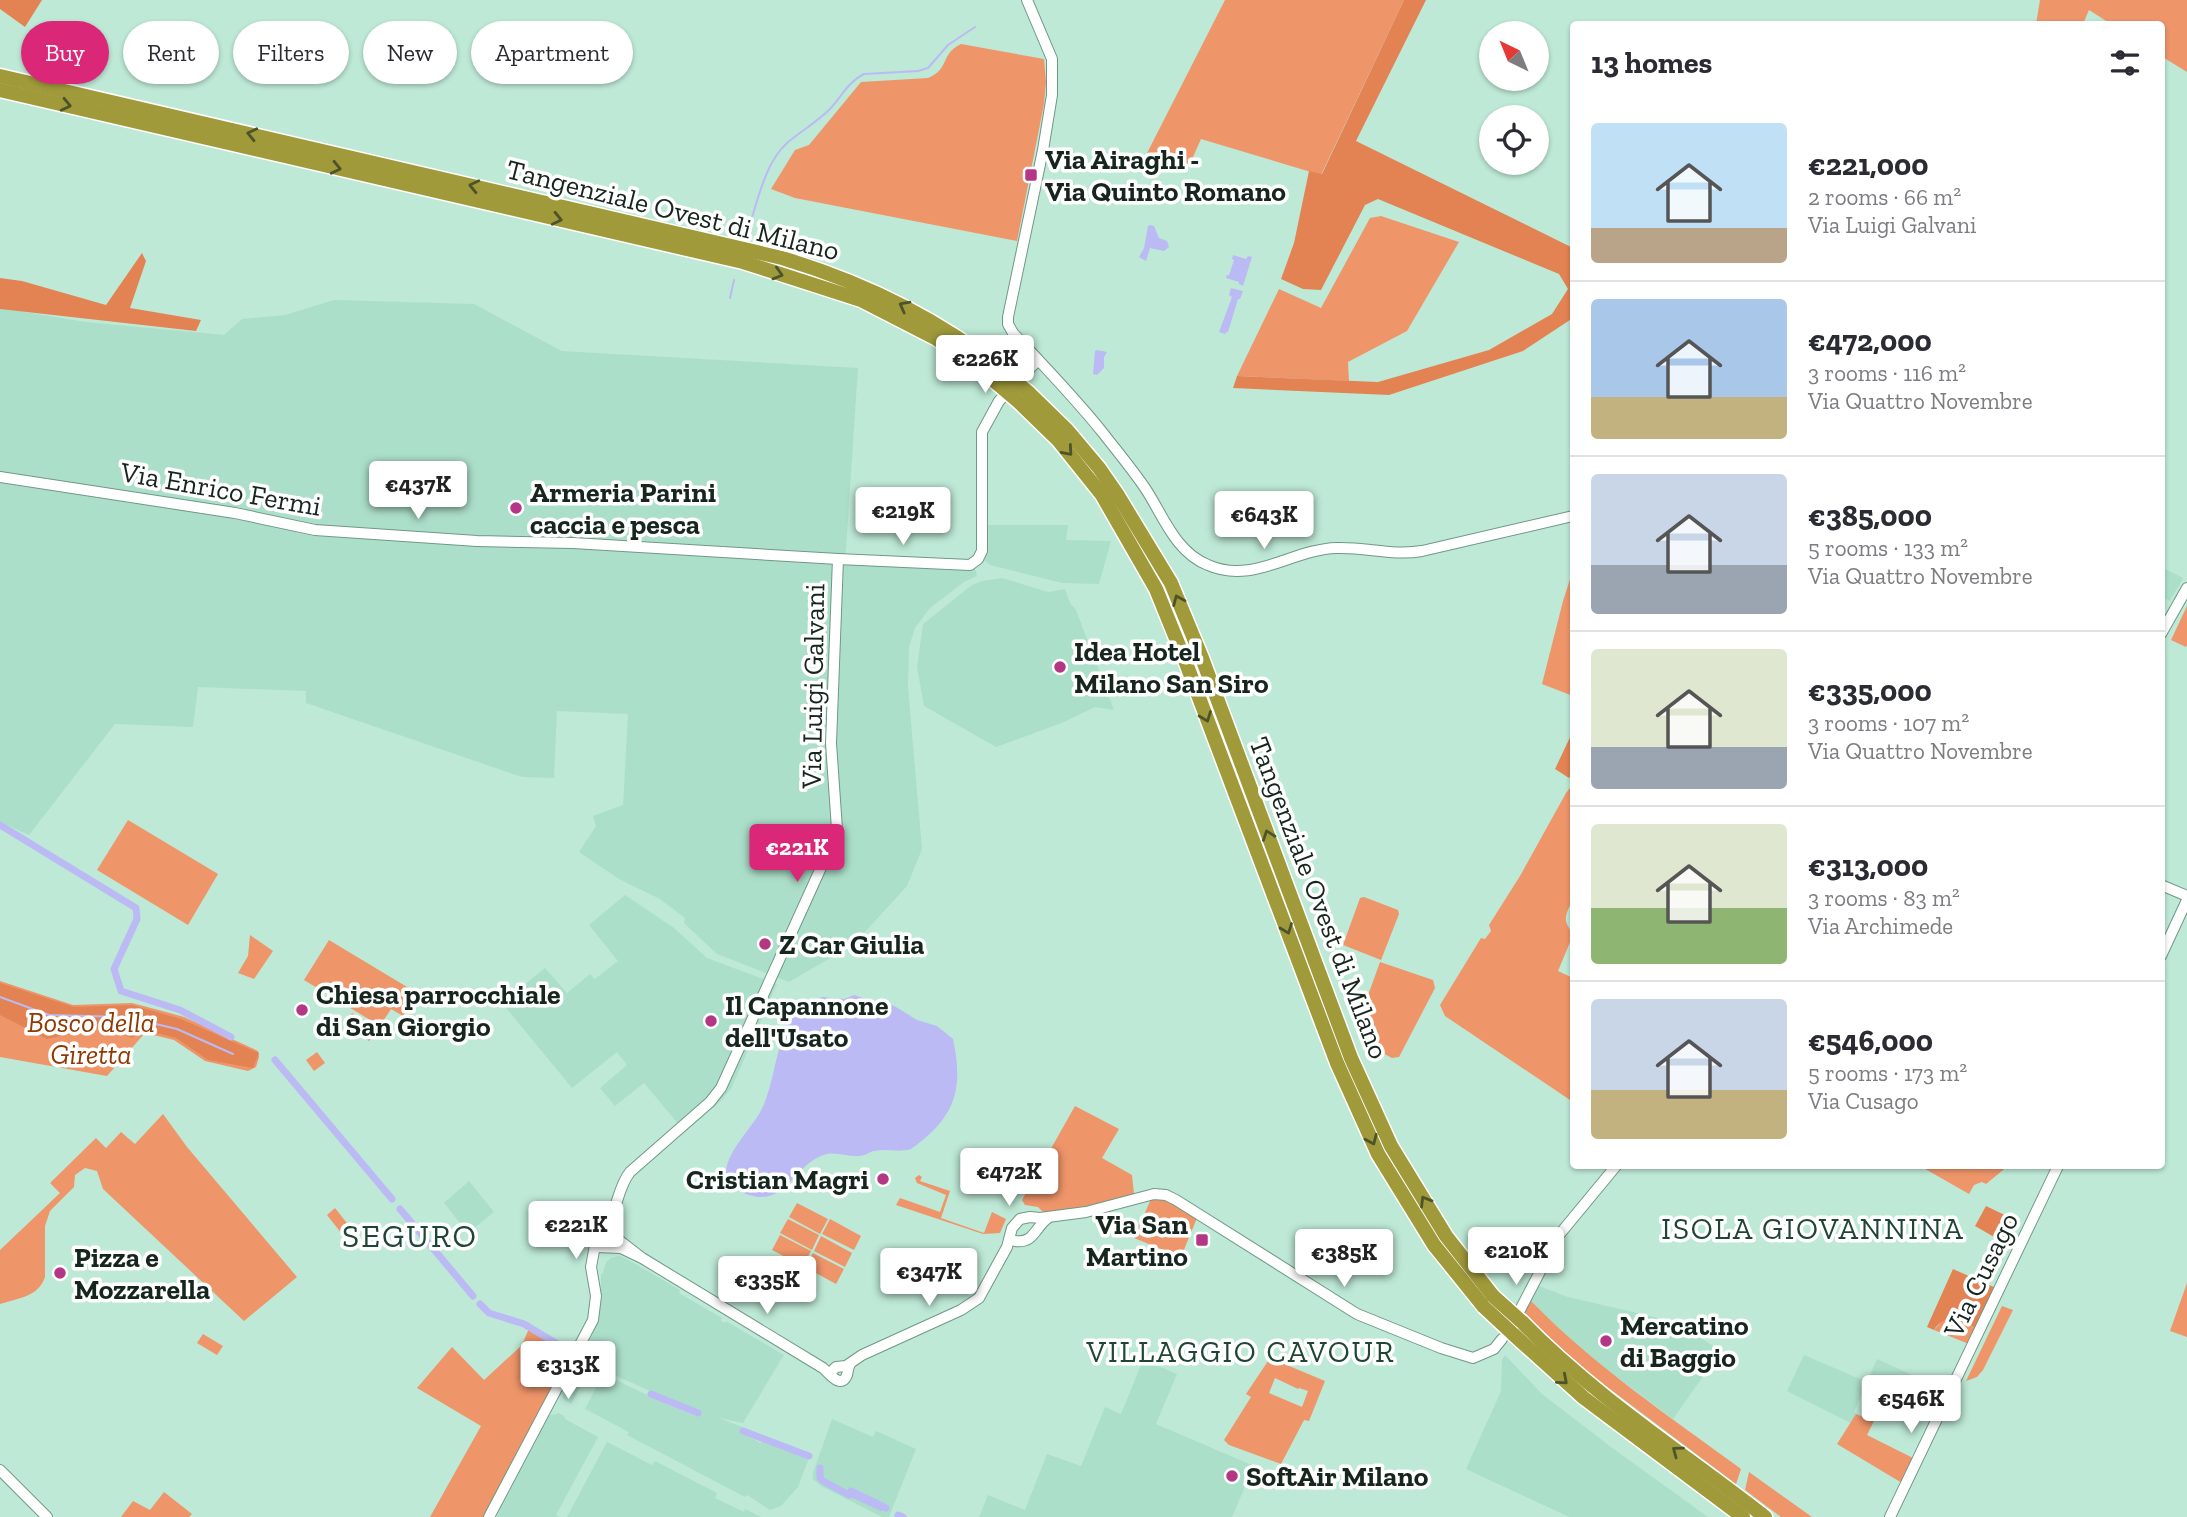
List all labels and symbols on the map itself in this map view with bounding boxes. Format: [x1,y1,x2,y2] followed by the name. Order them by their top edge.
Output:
[1479,21,1549,91] north arrow
[60,97,72,112] one-way arrow
[246,128,258,142] one-way arrow
[1045,143,1286,208] place label: Via Airaghi - Via Quinto Romano
[503,153,843,267] street label: Tangenziale Ovest di Milano
[330,160,342,174] one-way arrow
[1023,167,1039,183] marker: Via Airaghi - Via Quinto Romano
[468,180,480,194] one-way arrow
[551,211,563,226] one-way arrow
[772,265,784,280] one-way arrow
[899,301,911,315] one-way arrow
[936,336,1034,395] pin: €226K
[1060,443,1072,456] one-way arrow
[117,455,324,523] street label: Via Enrico Fermi
[369,462,467,521] pin: €437K
[530,476,716,541] place label: Armeria Parini caccia e pesca
[854,488,952,547] pin: €219K
[1215,491,1313,551] pin: €643K
[508,500,524,516] marker: Armeria Parini caccia e pesca
[795,583,831,790] street label: Via Luigi Galvani
[1173,595,1187,607] one-way arrow
[1074,635,1269,700] place label: Idea Hotel Milano San Siro
[1052,659,1068,675] marker: Idea Hotel Milano San Siro
[1198,710,1212,722] one-way arrow
[1242,733,1396,1063] street label: Tangenziale Ovest di Milano
[748,824,846,884] pin: €221K
[1262,830,1276,842] one-way arrow
[1278,923,1292,935] one-way arrow
[779,928,924,961] place label: Z Car Giulia
[757,936,773,952] marker: Z Car Giulia
[316,978,561,1043] place label: Chiesa parrocchiale di San Giorgio
[725,989,888,1054] place label: Il Capannone dell'Usato
[294,1002,310,1018] marker: Chiesa parrocchiale di San Giorgio
[27,1006,155,1071] park label: Bosco della Giretta
[703,1013,719,1029] marker: Il Capannone dell'Usato
[1364,1133,1378,1145] one-way arrow
[960,1148,1058,1208] pin: €472K
[686,1163,869,1196] place label: Cristian Magri
[875,1171,891,1187] marker: Cristian Magri
[1420,1196,1433,1209] one-way arrow
[527,1202,625,1261] pin: €221K
[1936,1207,2025,1344] street label: Via Cusago
[1086,1208,1188,1273] place label: Via San Martino
[1661,1211,1965,1247] district label: ISOLA GIOVANNINA
[342,1217,478,1255] district label: SEGURO
[1467,1228,1565,1287] pin: €210K
[1295,1230,1393,1289] pin: €385K
[1194,1232,1210,1248] marker: Via San Martino
[74,1241,210,1306] place label: Pizza e Mozzarella
[880,1248,978,1308] pin: €347K
[718,1256,816,1316] pin: €335K
[52,1265,68,1281] marker: Pizza e Mozzarella
[1620,1309,1749,1374] place label: Mercatino di Baggio
[1598,1333,1614,1349] marker: Mercatino di Baggio
[1086,1334,1395,1370] district label: VILLAGGIO CAVOUR
[519,1342,617,1401] pin: €313K
[1555,1372,1568,1384] one-way arrow
[1862,1376,1960,1435] pin: €546K
[1673,1447,1685,1459] one-way arrow
[1246,1460,1429,1493] place label: SoftAir Milano
[1224,1468,1240,1484] marker: SoftAir Milano

